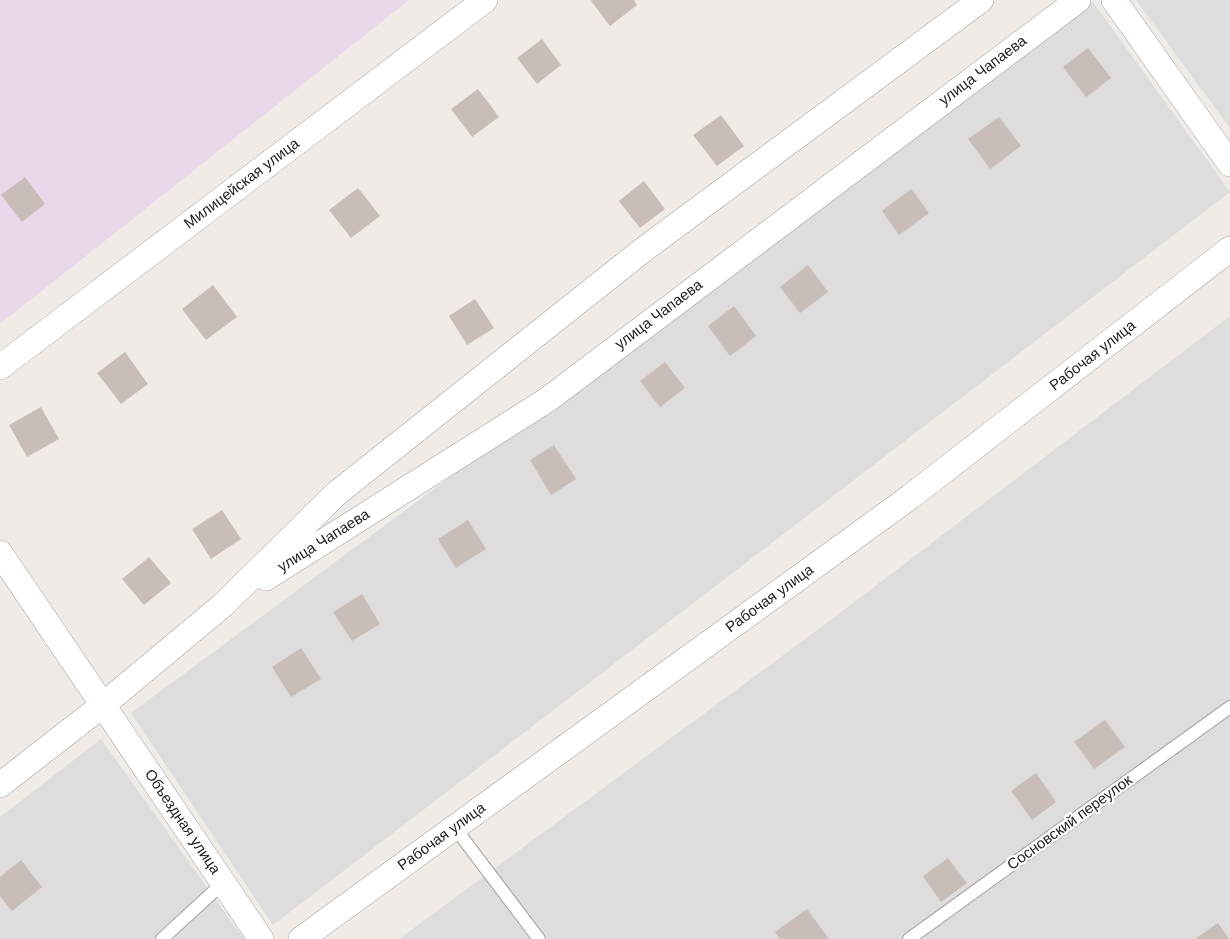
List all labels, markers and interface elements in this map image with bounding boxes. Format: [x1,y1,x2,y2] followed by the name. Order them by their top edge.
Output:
[936,32,1030,110] street label: улица Чапаева
[181,135,303,233] street label: Милицейская улица
[612,276,706,354] street label: улица Чапаева
[1046,317,1140,395] street label: Рабочая улица
[275,506,373,576] street label: улица Чапаева
[723,561,817,637] street label: Рабочая улица
[140,766,224,878] street label: Объездная улица
[1004,772,1136,874] street label: Сосновский переулок
[395,799,489,875] street label: Рабочая улица

